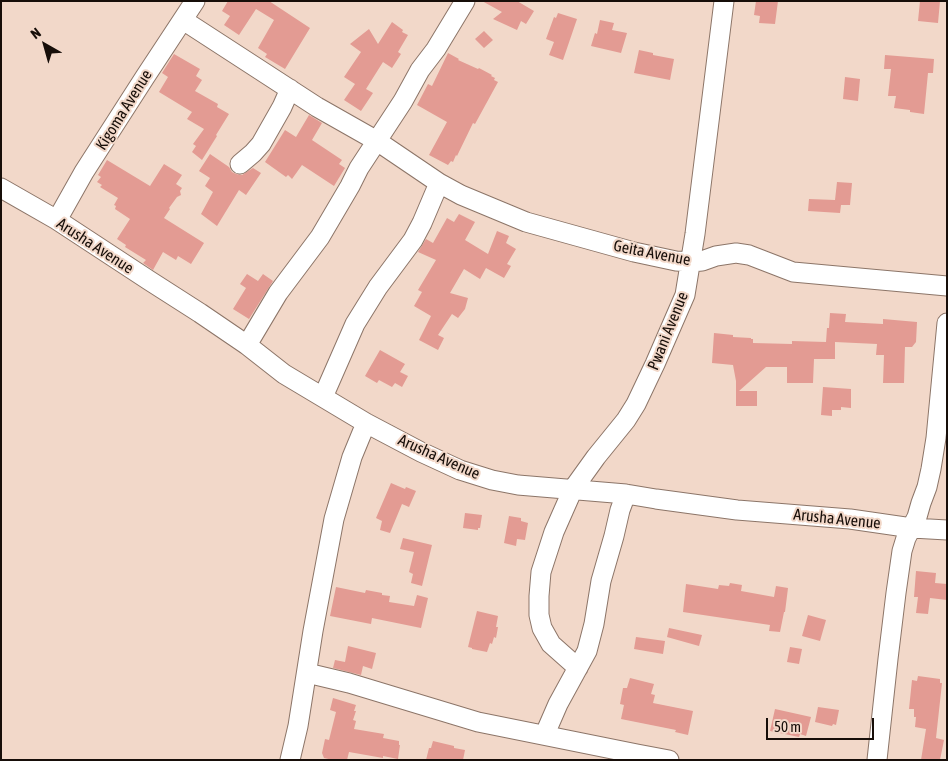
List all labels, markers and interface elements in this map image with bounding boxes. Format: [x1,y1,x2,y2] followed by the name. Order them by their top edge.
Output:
[20,20,70,70] north arrow
[28,24,44,42] text: N
[92,66,156,154] street label: Kigoma Avenue
[53,214,137,278] street label: Arusha Avenue
[612,236,692,270] street label: Geita Avenue
[644,289,692,373] street label: Pwani Avenue
[395,430,483,484] street label: Arusha Avenue
[792,505,882,533] street label: Arusha Avenue
[768,708,876,740] scale bar
[774,718,801,735] text: 50 m

